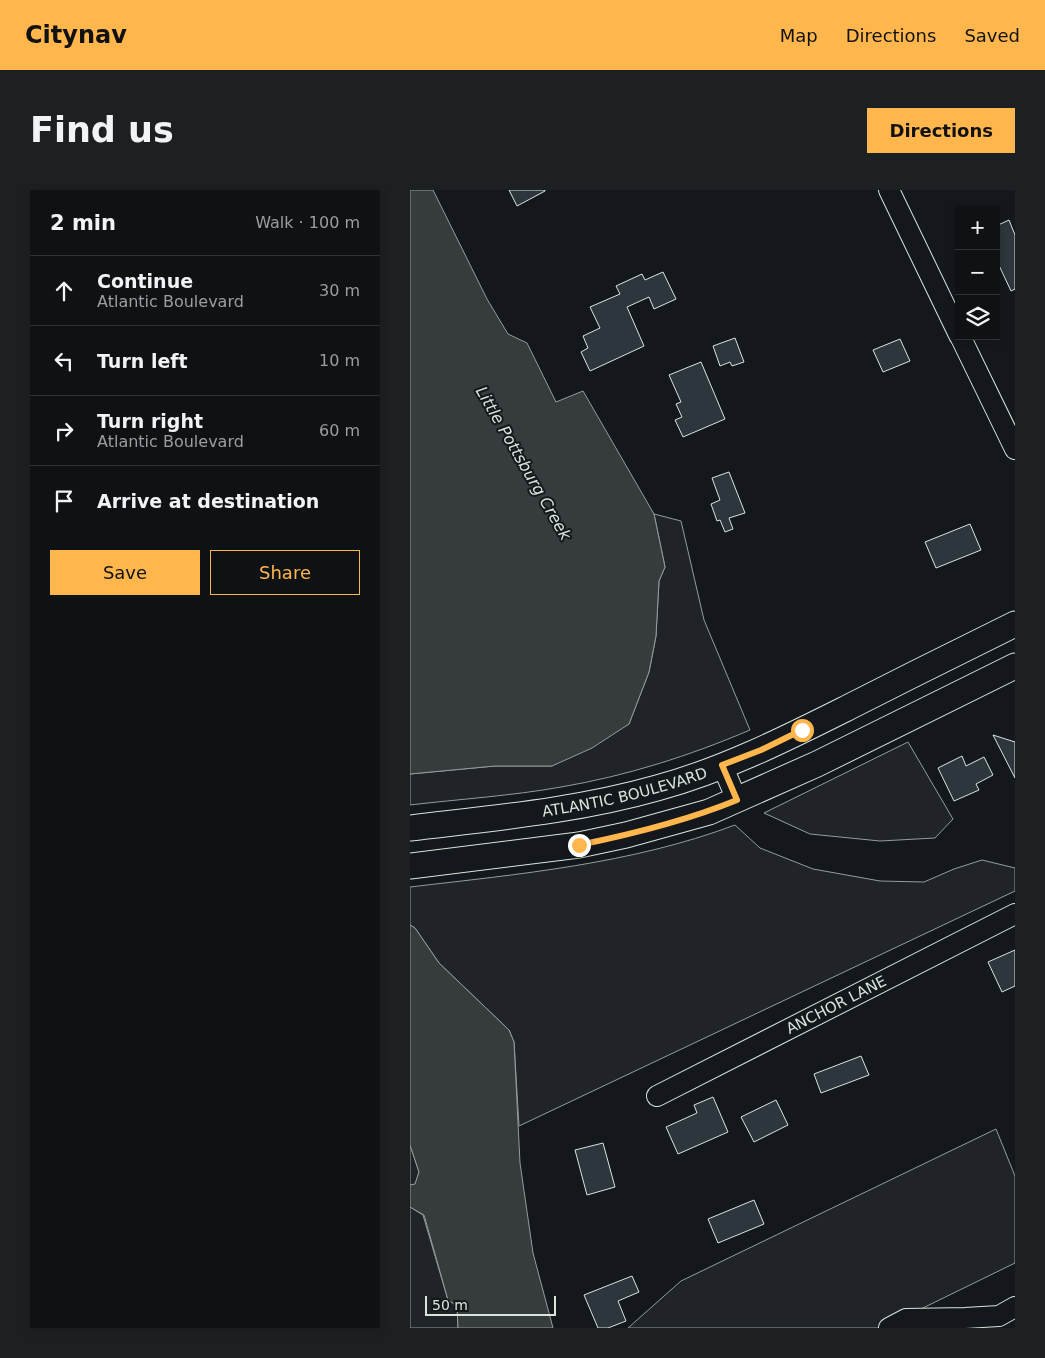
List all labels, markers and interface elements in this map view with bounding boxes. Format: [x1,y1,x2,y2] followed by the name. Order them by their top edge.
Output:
[25,21,127,49] text: Citynav
[780,25,818,46] text: Map
[846,25,936,46] text: Directions
[964,25,1020,46] text: Saved
[867,108,1015,153] button: Directions
[30,110,174,150] text: Find us
[955,205,1000,340] map controls
[955,205,1000,250] button: +
[50,211,116,235] text: 2 min
[255,213,360,232] text: Walk · 100 m
[955,250,1000,295] button: −
[97,270,193,292] text: Continue
[50,277,78,305] icon: ahead
[319,281,360,300] text: 30 m
[97,292,244,311] text: Atlantic Boulevard
[955,295,1000,340] button: layers
[50,347,78,375] icon: left
[97,350,188,372] text: Turn left
[319,351,360,370] text: 10 m
[472,383,576,544] water label: Little Pottsburg Creek
[97,410,203,432] text: Turn right
[50,417,78,445] icon: right
[319,421,360,440] text: 60 m
[97,432,244,451] text: Atlantic Boulevard
[50,487,78,515] icon: arrive
[97,490,319,512] text: Arrive at destination
[50,550,200,595] button: Save
[210,550,360,595] button: Share
[791,719,814,742] route start
[541,764,710,821] street label: ATLANTIC BOULEVARD
[568,834,591,857] route end
[783,972,889,1038] street label: ANCHOR LANE
[425,1293,556,1316] scale bar
[432,1297,468,1313] text: 50 m

